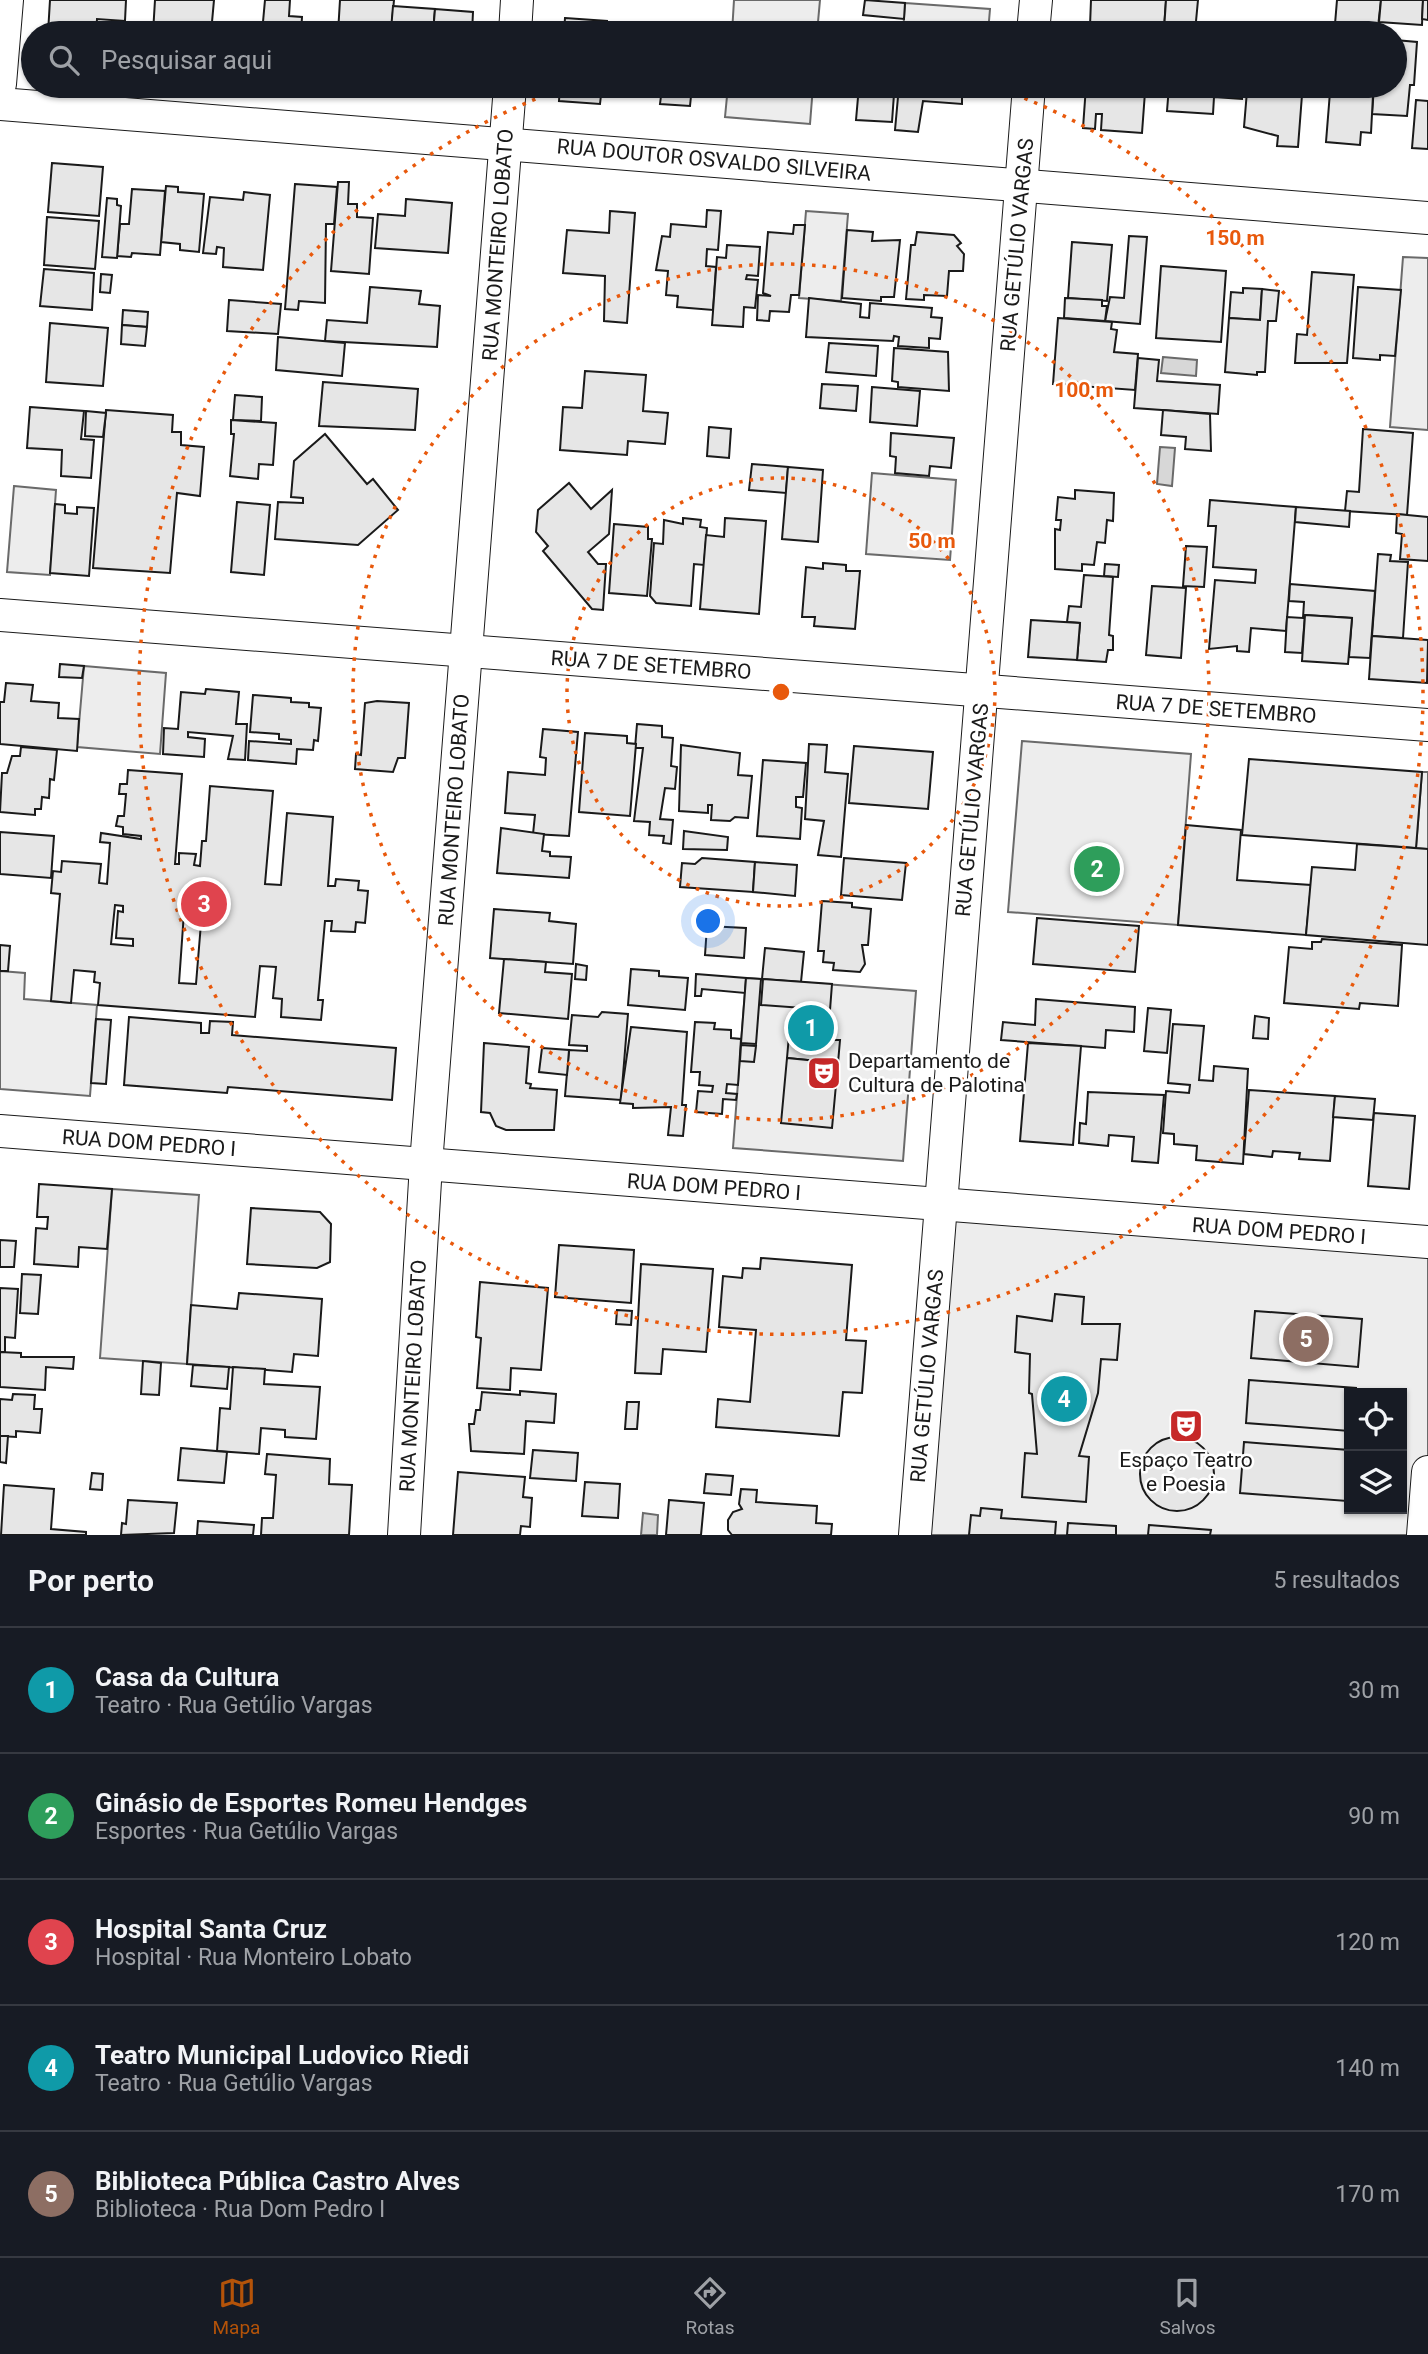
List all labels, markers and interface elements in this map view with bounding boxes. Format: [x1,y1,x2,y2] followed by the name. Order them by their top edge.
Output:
[21,21,1407,98] search box
[45,41,83,79] icon: search
[101,45,272,75] text: Pesquisar aqui
[478,128,518,362] street label: RUA MONTEIRO LOBATO
[556,134,872,186] street label: RUA DOUTOR OSVALDO SILVEIRA
[996,137,1038,353] street label: RUA GETÚLIO VARGAS
[1205,226,1265,250] text: 150 m
[1054,378,1114,402] text: 100 m
[908,529,956,553] text: 50 m
[550,646,752,684] street label: RUA 7 DE SETEMBRO
[769,680,793,704] centre of rings
[1115,690,1317,728] street label: RUA 7 DE SETEMBRO
[434,693,474,927] street label: RUA MONTEIRO LOBATO
[951,702,993,918] street label: RUA GETÚLIO VARGAS
[1074,843,1120,895] pin: 2
[181,878,227,930] pin: 3
[691,904,725,938] your location
[788,1002,834,1054] pin: 1
[848,1049,1025,1097] place label: Departamento de Cultura de Palotina
[805,1054,843,1092] theatre icon: Departamento de Cultura de Palotina
[61,1125,237,1161] street label: RUA DOM PEDRO I
[626,1169,802,1205] street label: RUA DOM PEDRO I
[1191,1213,1367,1249] street label: RUA DOM PEDRO I
[395,1259,431,1493] street label: RUA MONTEIRO LOBATO
[906,1268,948,1484] street label: RUA GETÚLIO VARGAS
[1283,1313,1329,1365] pin: 5
[1041,1373,1087,1425] pin: 4
[1344,1388,1407,1514] map controls
[1344,1388,1407,1451] button: locate
[1167,1407,1205,1445] theatre icon: Espaço Teatro e Poesia
[1119,1448,1253,1496] place label: Espaço Teatro e Poesia
[1344,1451,1407,1514] button: layers
[28,1563,154,1598] text: Por perto
[1273,1567,1400,1594] text: 5 resultados
[95,1662,280,1692] text: Casa da Cultura
[44,1677,58,1704] text: 1
[1348,1677,1400,1704] text: 30 m
[95,1692,373,1719] text: Teatro · Rua Getúlio Vargas
[95,1788,527,1818] text: Ginásio de Esportes Romeu Hendges
[44,1803,58,1830] text: 2
[1348,1803,1400,1830] text: 90 m
[95,1818,398,1845] text: Esportes · Rua Getúlio Vargas
[95,1914,327,1944] text: Hospital Santa Cruz
[44,1929,58,1956] text: 3
[1335,1929,1400,1956] text: 120 m
[95,1944,412,1971] text: Hospital · Rua Monteiro Lobato
[95,2040,469,2070] text: Teatro Municipal Ludovico Riedi
[44,2055,58,2082] text: 4
[1335,2055,1400,2082] text: 140 m
[95,2070,373,2097] text: Teatro · Rua Getúlio Vargas
[95,2166,460,2196] text: Biblioteca Pública Castro Alves
[44,2181,58,2208] text: 5
[1335,2181,1400,2208] text: 170 m
[95,2196,385,2223] text: Biblioteca · Rua Dom Pedro I
[213,2274,260,2339] tab: Mapa
[686,2274,734,2339] tab: Rotas
[1160,2274,1215,2339] tab: Salvos

